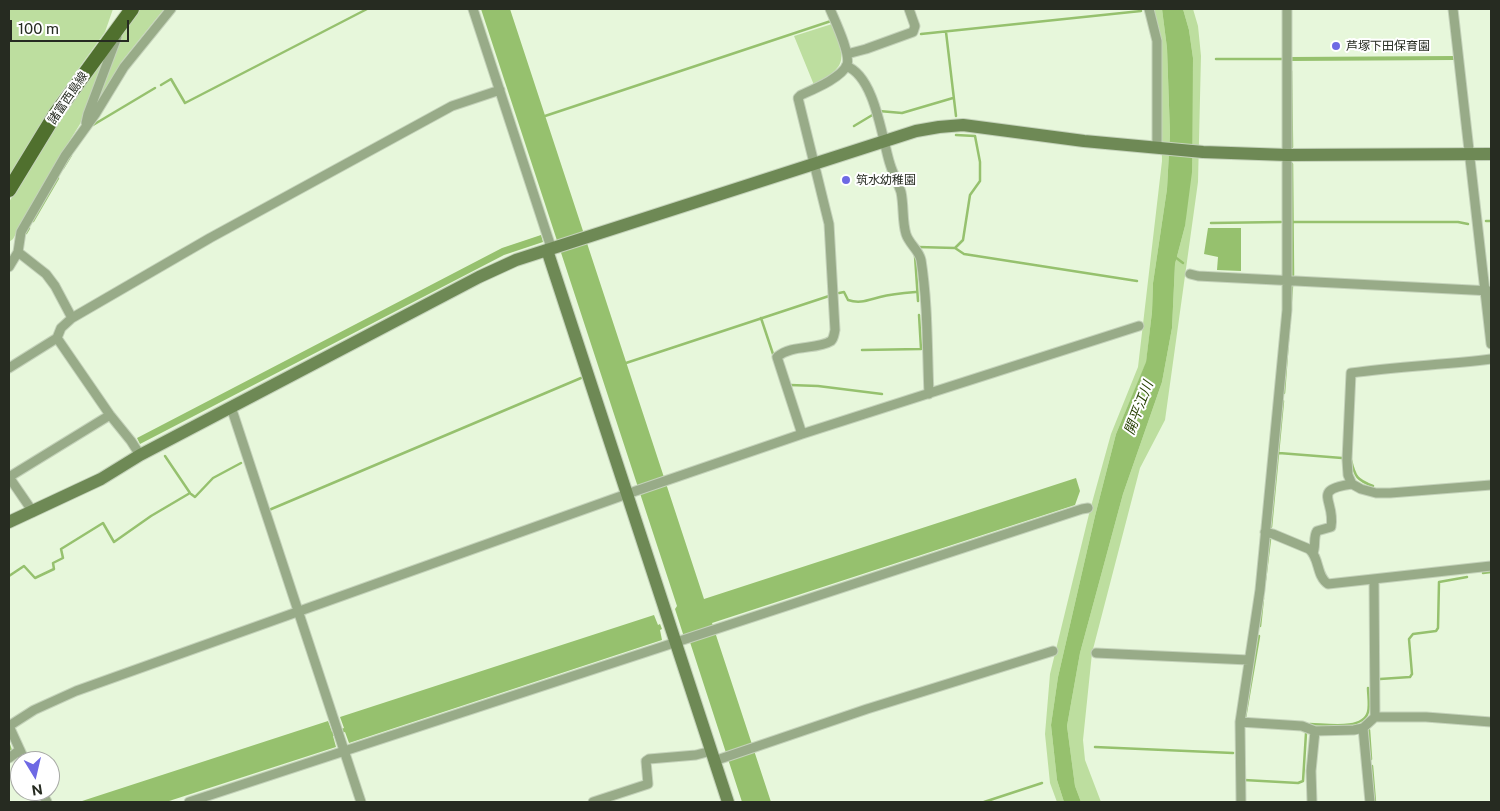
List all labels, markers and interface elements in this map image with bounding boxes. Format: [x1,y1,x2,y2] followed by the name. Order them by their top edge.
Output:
[12,10,131,42] scale bar
[18,20,59,37] text: 100 m
[1346,39,1430,53] place label: 芦塚下田保育園
[1330,40,1342,52] marker: 芦塚下田保育園
[45,69,91,127] street label: 諸富西島線
[856,173,916,187] place label: 筑水幼稚園
[840,174,852,186] marker: 筑水幼稚園
[1121,379,1157,437] water label: 開平江川
[10,751,60,801] north arrow
[31,781,44,799] text: N

